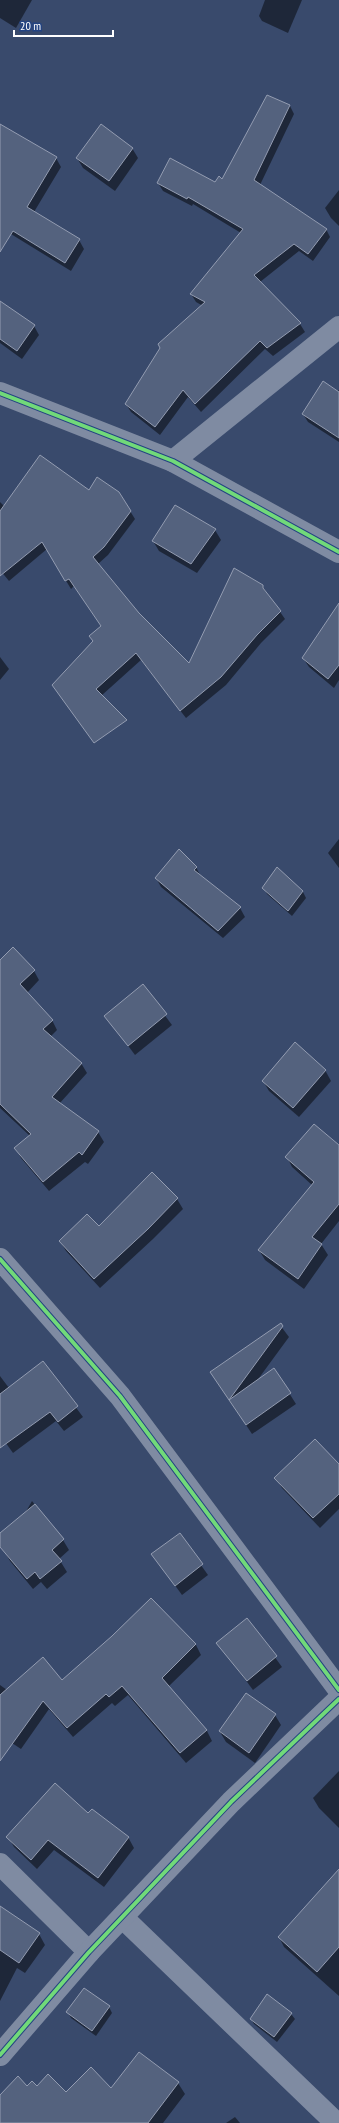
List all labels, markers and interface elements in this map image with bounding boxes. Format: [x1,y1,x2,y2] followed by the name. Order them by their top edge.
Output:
[14,12,113,38] scale bar
[20,18,41,33] text: 20 m

